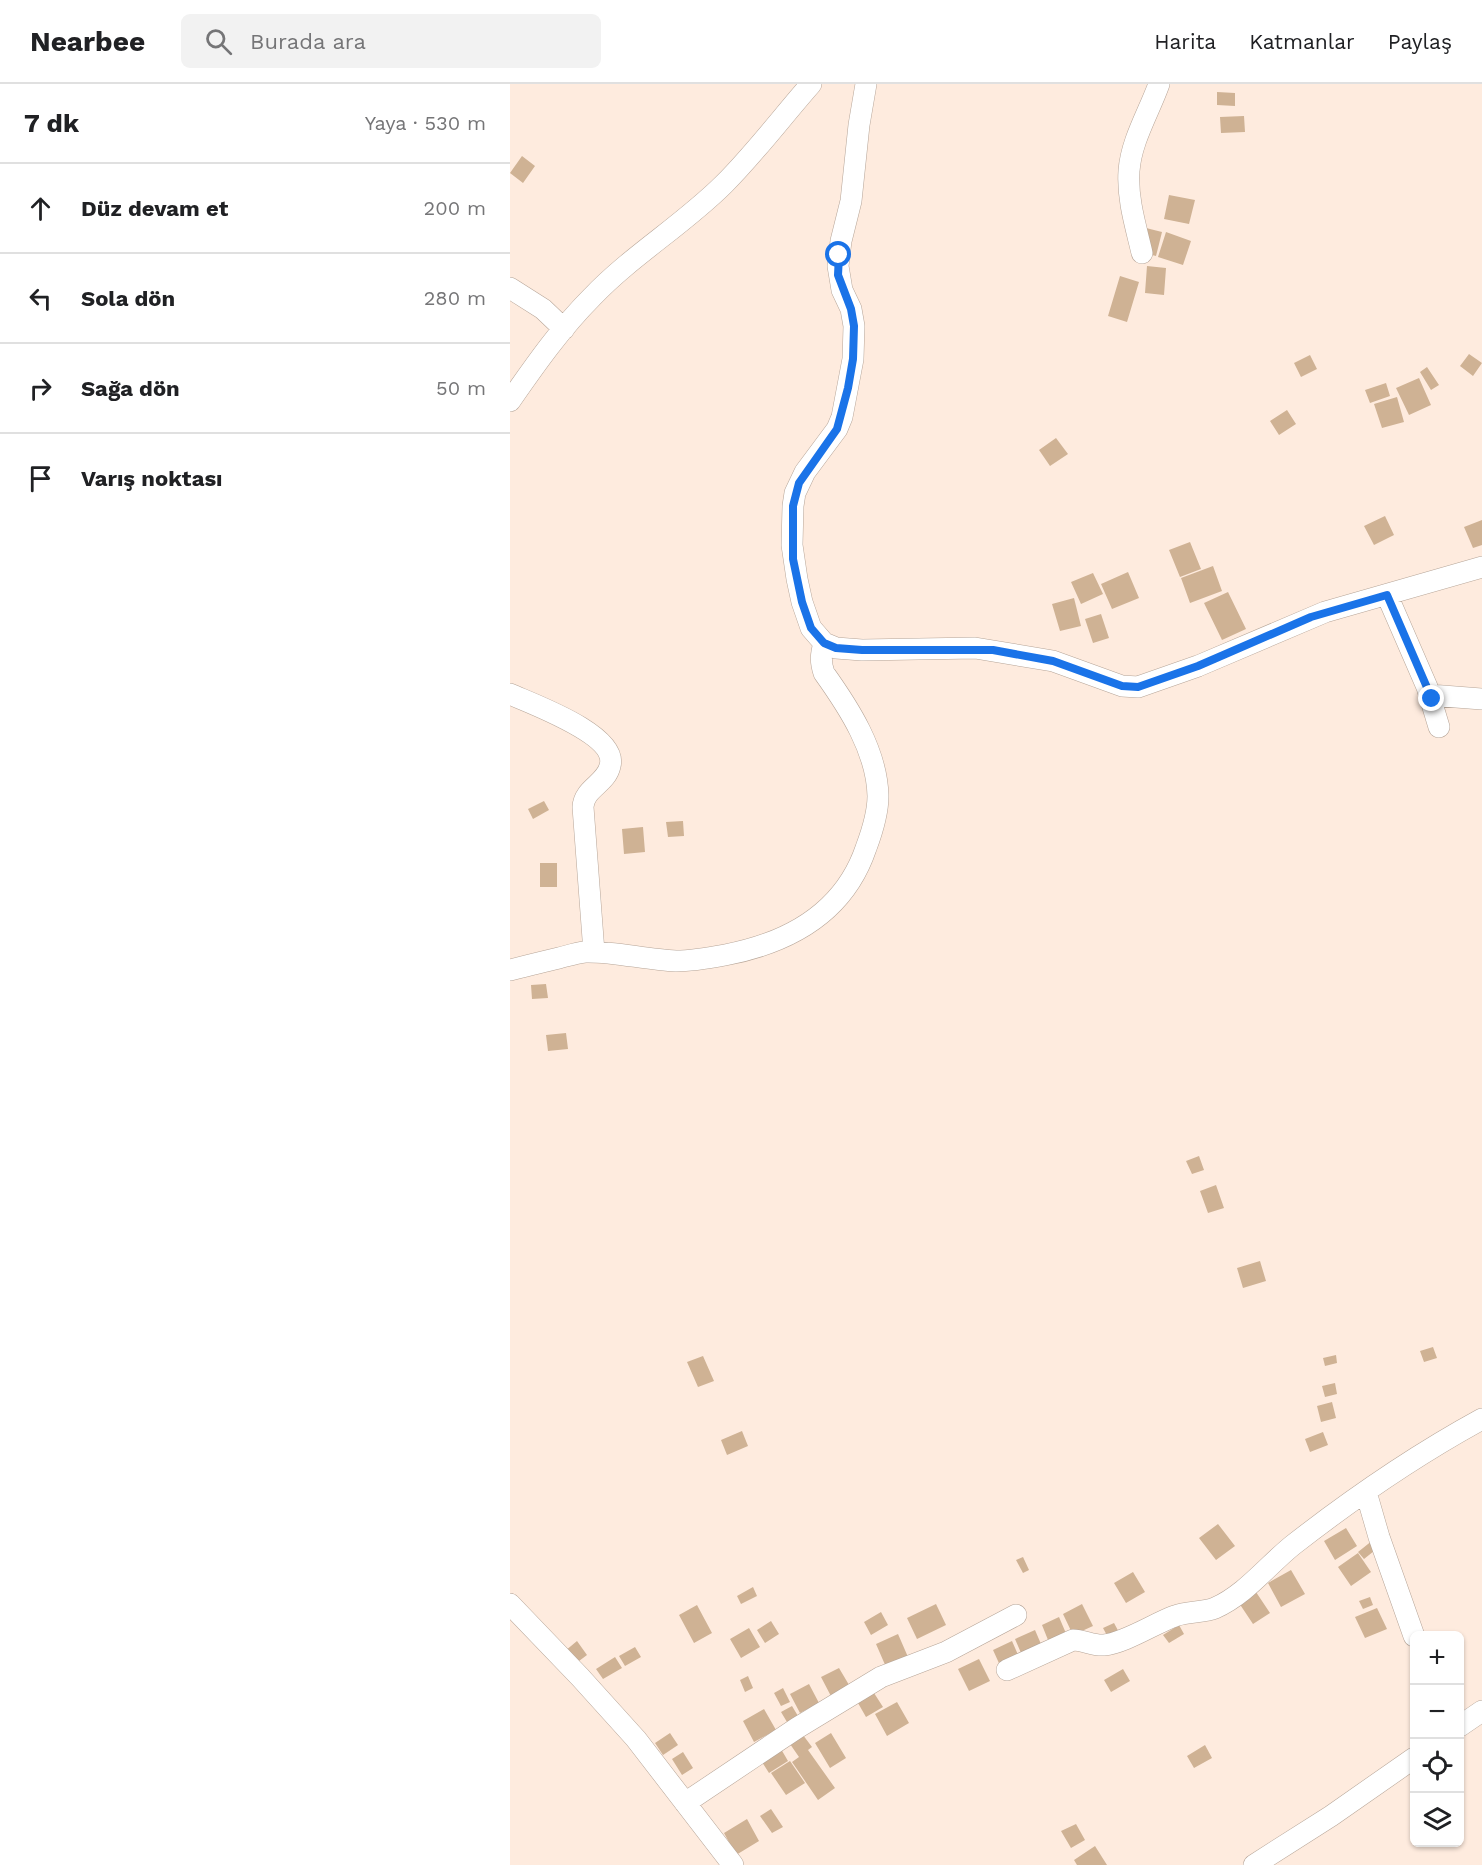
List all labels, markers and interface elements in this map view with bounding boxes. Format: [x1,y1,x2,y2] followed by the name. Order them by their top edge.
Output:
[181,14,601,68] search box
[30,25,145,58] text: Nearbee
[202,25,235,58] icon: search
[250,29,366,54] text: Burada ara
[1154,29,1216,54] text: Harita
[1249,29,1355,54] text: Katmanlar
[1388,29,1452,54] text: Paylaş
[24,108,79,138] text: 7 dk
[365,111,486,135] text: Yaya · 530 m
[24,192,57,225] icon: ahead
[81,196,228,221] text: Düz devam et
[424,196,486,220] text: 200 m
[825,241,851,267] route start
[24,282,57,315] icon: left
[81,286,175,311] text: Sola dön
[424,286,486,310] text: 280 m
[24,372,57,405] icon: right
[81,376,180,401] text: Sağa dön
[436,376,486,400] text: 50 m
[24,462,57,495] icon: arrive
[81,466,223,491] text: Varış noktası
[1418,685,1444,711] route end
[1410,1631,1464,1847] map controls
[1410,1631,1464,1685] button: +
[1410,1685,1464,1739] button: −
[1410,1739,1464,1793] button: locate
[1410,1793,1464,1847] button: layers

